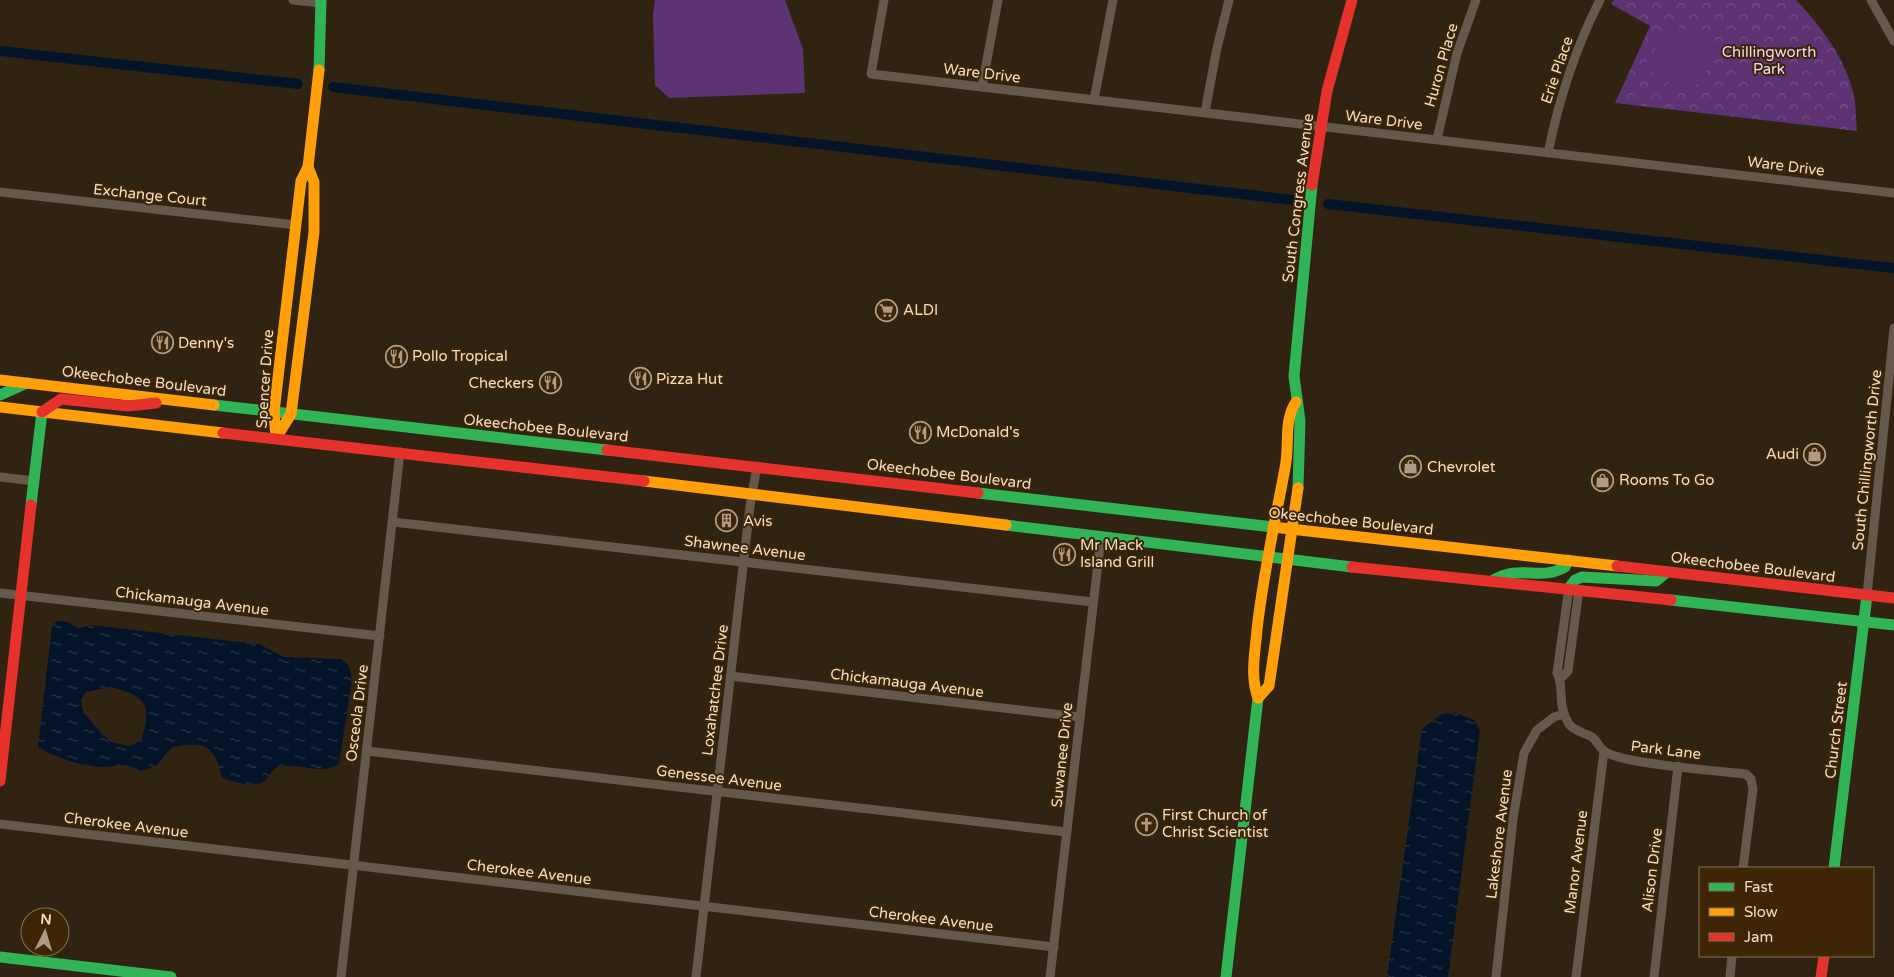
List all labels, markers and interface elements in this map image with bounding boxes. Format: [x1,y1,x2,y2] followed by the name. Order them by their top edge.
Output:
[1420,21,1462,109] street label: Huron Place
[1537,34,1577,106] street label: Erie Place
[1722,43,1816,78] park label: Chillingworth Park
[942,59,1022,87] street label: Ware Drive
[1344,106,1424,134] street label: Ware Drive
[1279,112,1317,284] street label: South Congress Avenue
[1746,152,1826,180] street label: Ware Drive
[92,180,208,210] street label: Exchange Court
[875,298,899,322] supermarket icon: ALDI
[903,301,938,319] place label: ALDI
[253,329,277,429] street label: Spencer Drive
[150,331,174,355] restaurant icon: Denny's
[178,334,234,352] place label: Denny's
[384,344,408,368] restaurant icon: Pollo Tropical
[412,347,508,365] place label: Pollo Tropical
[61,362,227,400] street label: Okeechobee Boulevard
[628,367,652,391] restaurant icon: Pizza Hut
[1849,369,1885,551] street label: South Chillingworth Drive
[656,370,723,388] place label: Pizza Hut
[538,371,562,395] restaurant icon: Checkers
[468,374,534,392] place label: Checkers
[463,410,629,446] street label: Okeechobee Boulevard
[908,420,932,444] restaurant icon: McDonald's
[936,423,1020,441] place label: McDonald's
[1803,442,1827,466] shop icon: Audi
[1766,445,1799,463] place label: Audi
[866,455,1032,493] street label: Okeechobee Boulevard
[1399,455,1423,479] shop icon: Chevrolet
[1427,458,1496,476] place label: Chevrolet
[1591,468,1615,492] shop icon: Rooms To Go
[1619,471,1714,489] place label: Rooms To Go
[1268,503,1434,539] street label: Okeechobee Boulevard
[715,509,739,533] building icon: Avis
[743,512,773,530] place label: Avis
[683,532,807,564] street label: Shawnee Avenue
[1080,536,1154,571] place label: Mr Mack Island Grill
[1052,542,1076,566] restaurant icon: Mr Mack Island Grill
[1670,548,1836,586] street label: Okeechobee Boulevard
[114,583,270,619] street label: Chickamauga Avenue
[698,623,732,757] street label: Loxahatchee Drive
[342,663,372,763] street label: Osceola Drive
[829,665,985,701] street label: Chickamauga Avenue
[1821,680,1851,780] street label: Church Street
[1048,702,1076,808] street label: Suwanee Drive
[1630,737,1702,763] street label: Park Lane
[655,761,783,795] street label: Genessee Avenue
[1482,768,1516,900] street label: Lakeshore Avenue
[1162,806,1269,841] place label: First Church of Christ Scientist
[63,808,189,842] street label: Cherokee Avenue
[1561,809,1591,915] street label: Manor Avenue
[1134,812,1158,836] church icon: First Church of Christ Scientist
[1638,827,1666,913] street label: Alison Drive
[466,855,592,889] street label: Cherokee Avenue
[1699,867,1874,957] legend
[1744,878,1774,896] text: Fast
[868,902,994,936] street label: Cherokee Avenue
[1744,903,1778,921] text: Slow
[20,907,70,957] north arrow
[40,911,52,929] text: N
[1744,928,1773,946] text: Jam

